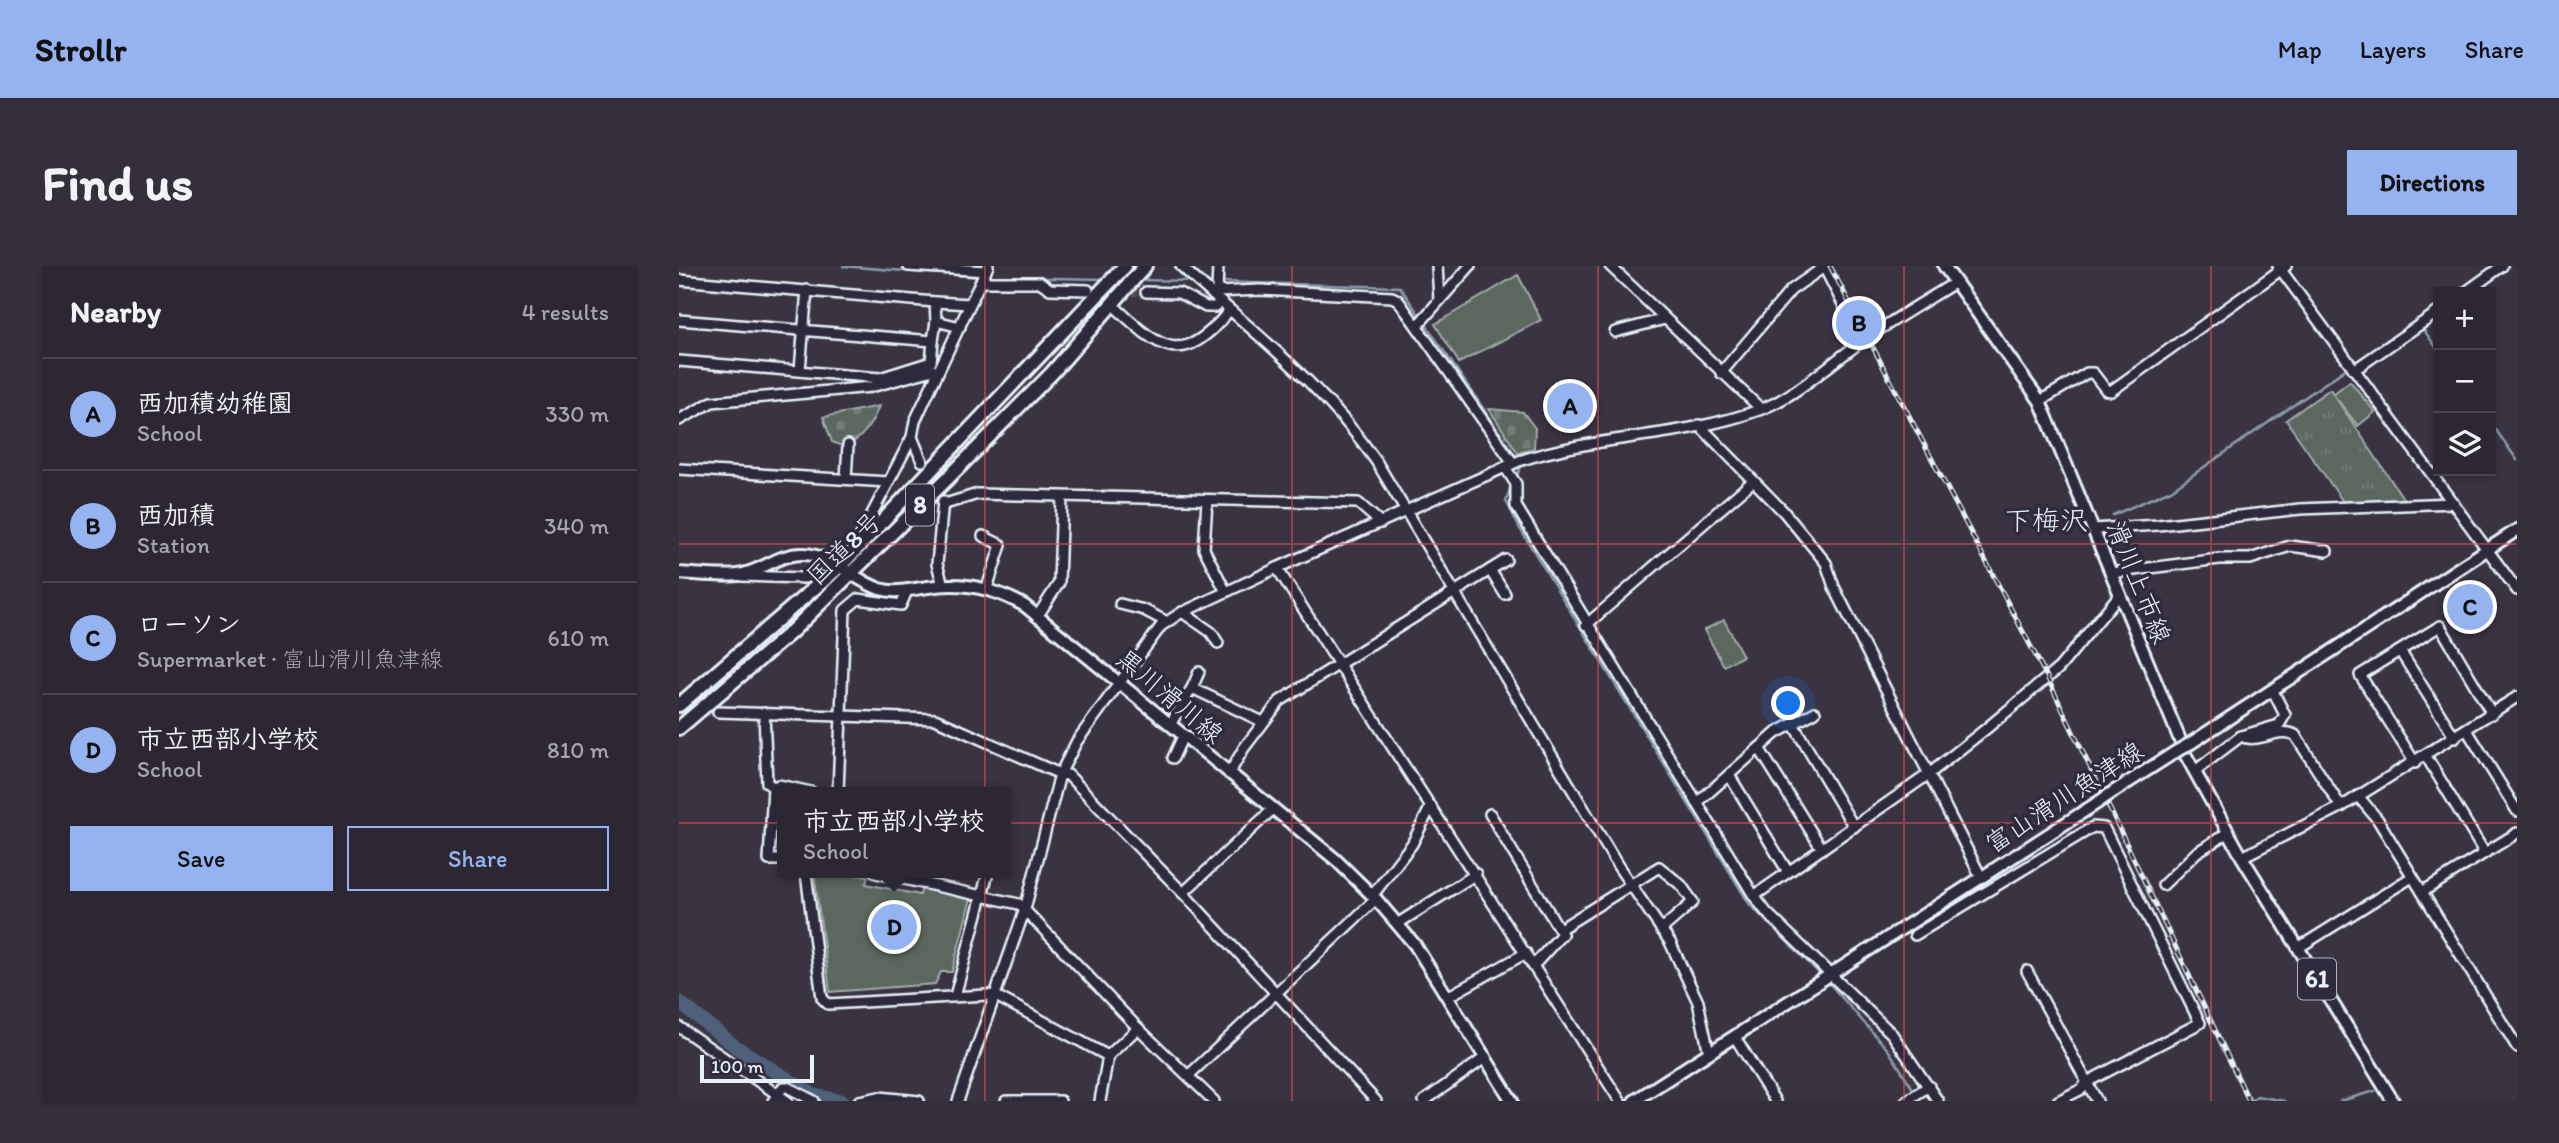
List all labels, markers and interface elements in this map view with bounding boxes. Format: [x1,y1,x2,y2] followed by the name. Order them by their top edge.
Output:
[35,30,126,69] text: Strollr
[2278,35,2322,64] text: Map
[2360,35,2427,64] text: Layers
[2465,35,2524,64] text: Share
[2347,150,2517,215] button: Directions
[42,153,193,212] text: Find us
[2433,287,2496,476] map controls
[2433,287,2496,350] button: +
[70,293,161,330] text: Nearby
[1836,297,1882,349] pin: B
[522,298,609,326] text: 4 results
[2433,350,2496,413] button: −
[1547,380,1593,432] pin: A
[137,387,293,419] text: 西加積幼稚園
[86,400,100,428] text: A
[545,400,609,428] text: 330 m
[2433,413,2496,476] button: layers
[137,419,202,447] text: School
[906,485,934,526] road number: 8
[137,499,215,531] text: 西加積
[2004,503,2088,537] district label: 下梅沢
[800,504,888,592] street label: 国道8号
[86,512,100,540] text: B
[544,512,609,540] text: 340 m
[2100,516,2178,648] street label: 滑川上市線
[137,531,210,559] text: Station
[2447,581,2493,633] pin: C
[137,608,241,640] text: ローソン
[86,624,100,652] text: C
[547,624,609,652] text: 610 m
[1110,642,1230,750] street label: 黒川滑川線
[137,645,443,673] text: Supermarket · 富山滑川魚津線
[1771,686,1805,720] your location
[137,723,319,755] text: 市立西部小学校
[1979,734,2149,860] street label: 富山滑川魚津線
[85,736,101,764] text: D
[547,736,609,764] text: 810 m
[137,755,202,783] text: School
[777,787,1011,878] popup
[803,805,985,837] text: 市立西部小学校
[70,826,333,891] button: Save
[347,826,609,891] button: Share
[803,837,868,865] text: School
[871,901,917,953] pin: D
[2298,958,2336,1000] road number: 61
[700,1052,814,1084] scale bar
[711,1055,763,1078] text: 100 m

